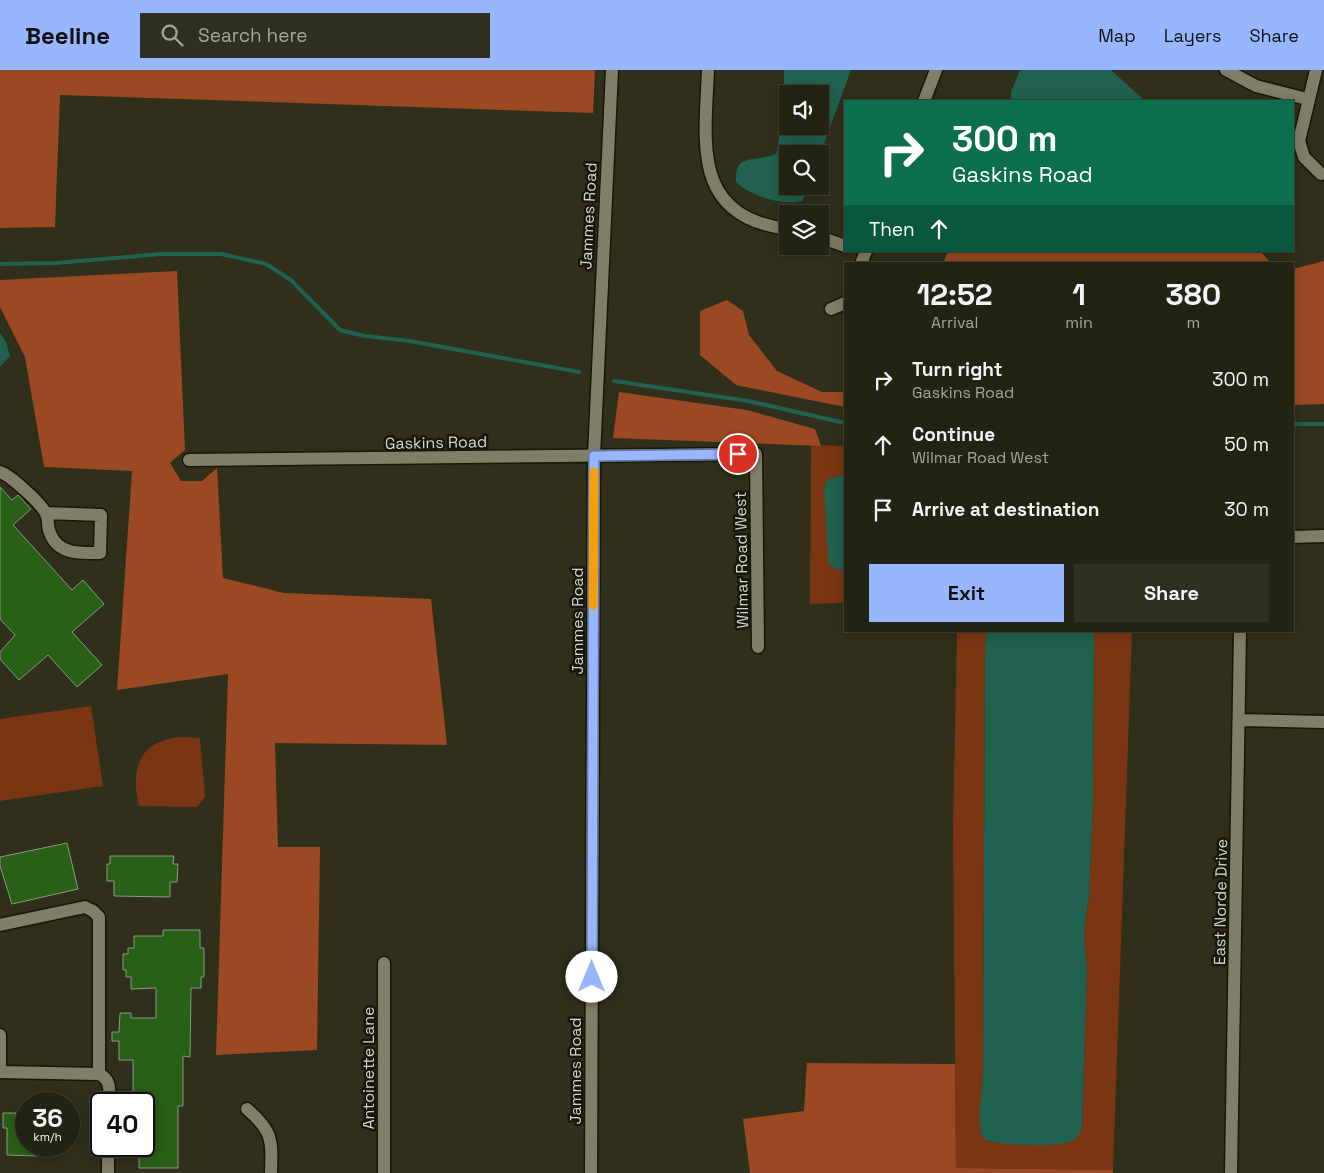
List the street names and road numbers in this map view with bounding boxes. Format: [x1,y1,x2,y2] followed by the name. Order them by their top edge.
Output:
[575,162,602,270] street label: Jammes Road
[385,431,487,454] street label: Gaskins Road
[730,491,753,629] street label: Wilmar Road West
[567,567,588,675] street label: Jammes Road
[1209,839,1232,965] street label: East Norde Drive
[358,1006,379,1130] street label: Antoinette Lane
[565,1017,586,1125] street label: Jammes Road

